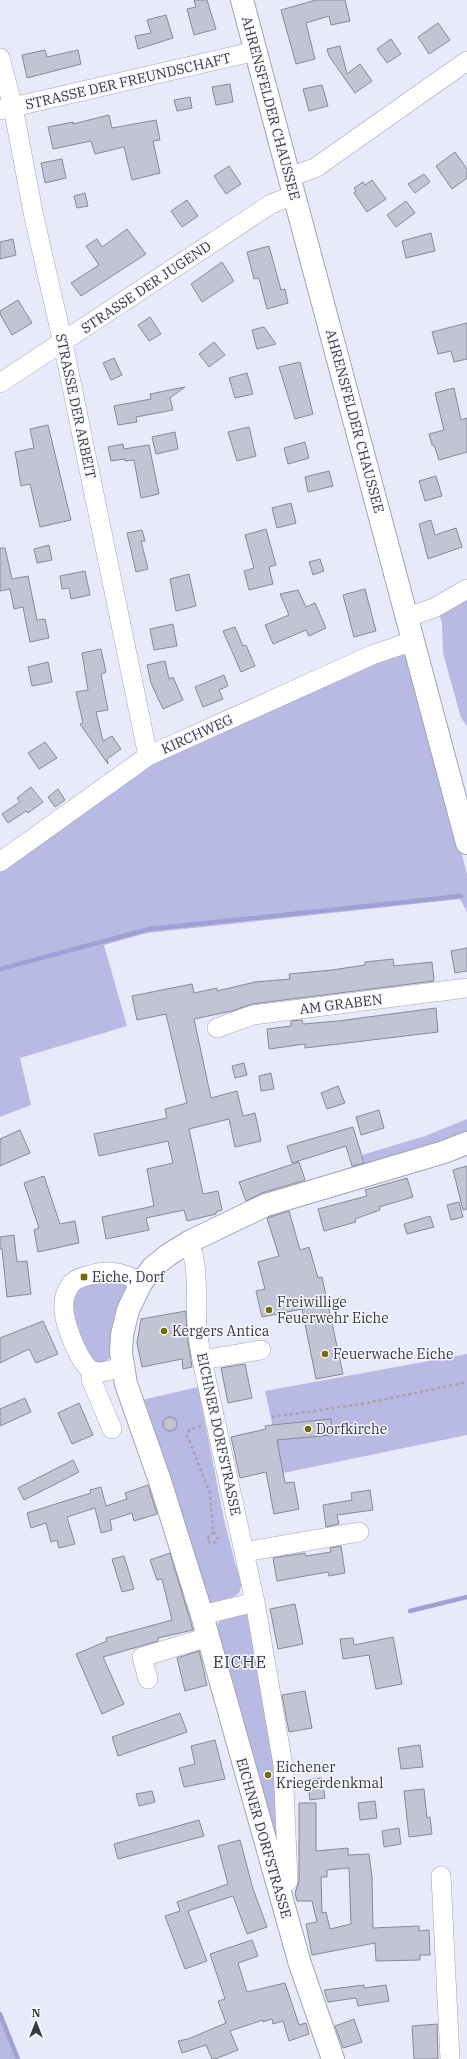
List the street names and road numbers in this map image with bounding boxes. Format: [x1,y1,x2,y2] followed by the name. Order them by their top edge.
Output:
[238,14,304,202] street label: AHRENSFELDER CHAUSSEE
[23,49,233,113] street label: STRASSE DER FREUNDSCHAFT
[78,237,215,337] street label: STRASSE DER JUGEND
[322,327,388,515] street label: AHRENSFELDER CHAUSSEE
[52,332,100,480] street label: STRASSE DER ARBEIT
[158,710,236,758] street label: KIRCHWEG
[298,990,384,1018] street label: AM GRABEN
[193,1351,245,1517] street label: EICHNER DORFSTRASSE
[232,1756,296,1920] street label: EICHNER DORFSTRASSE

